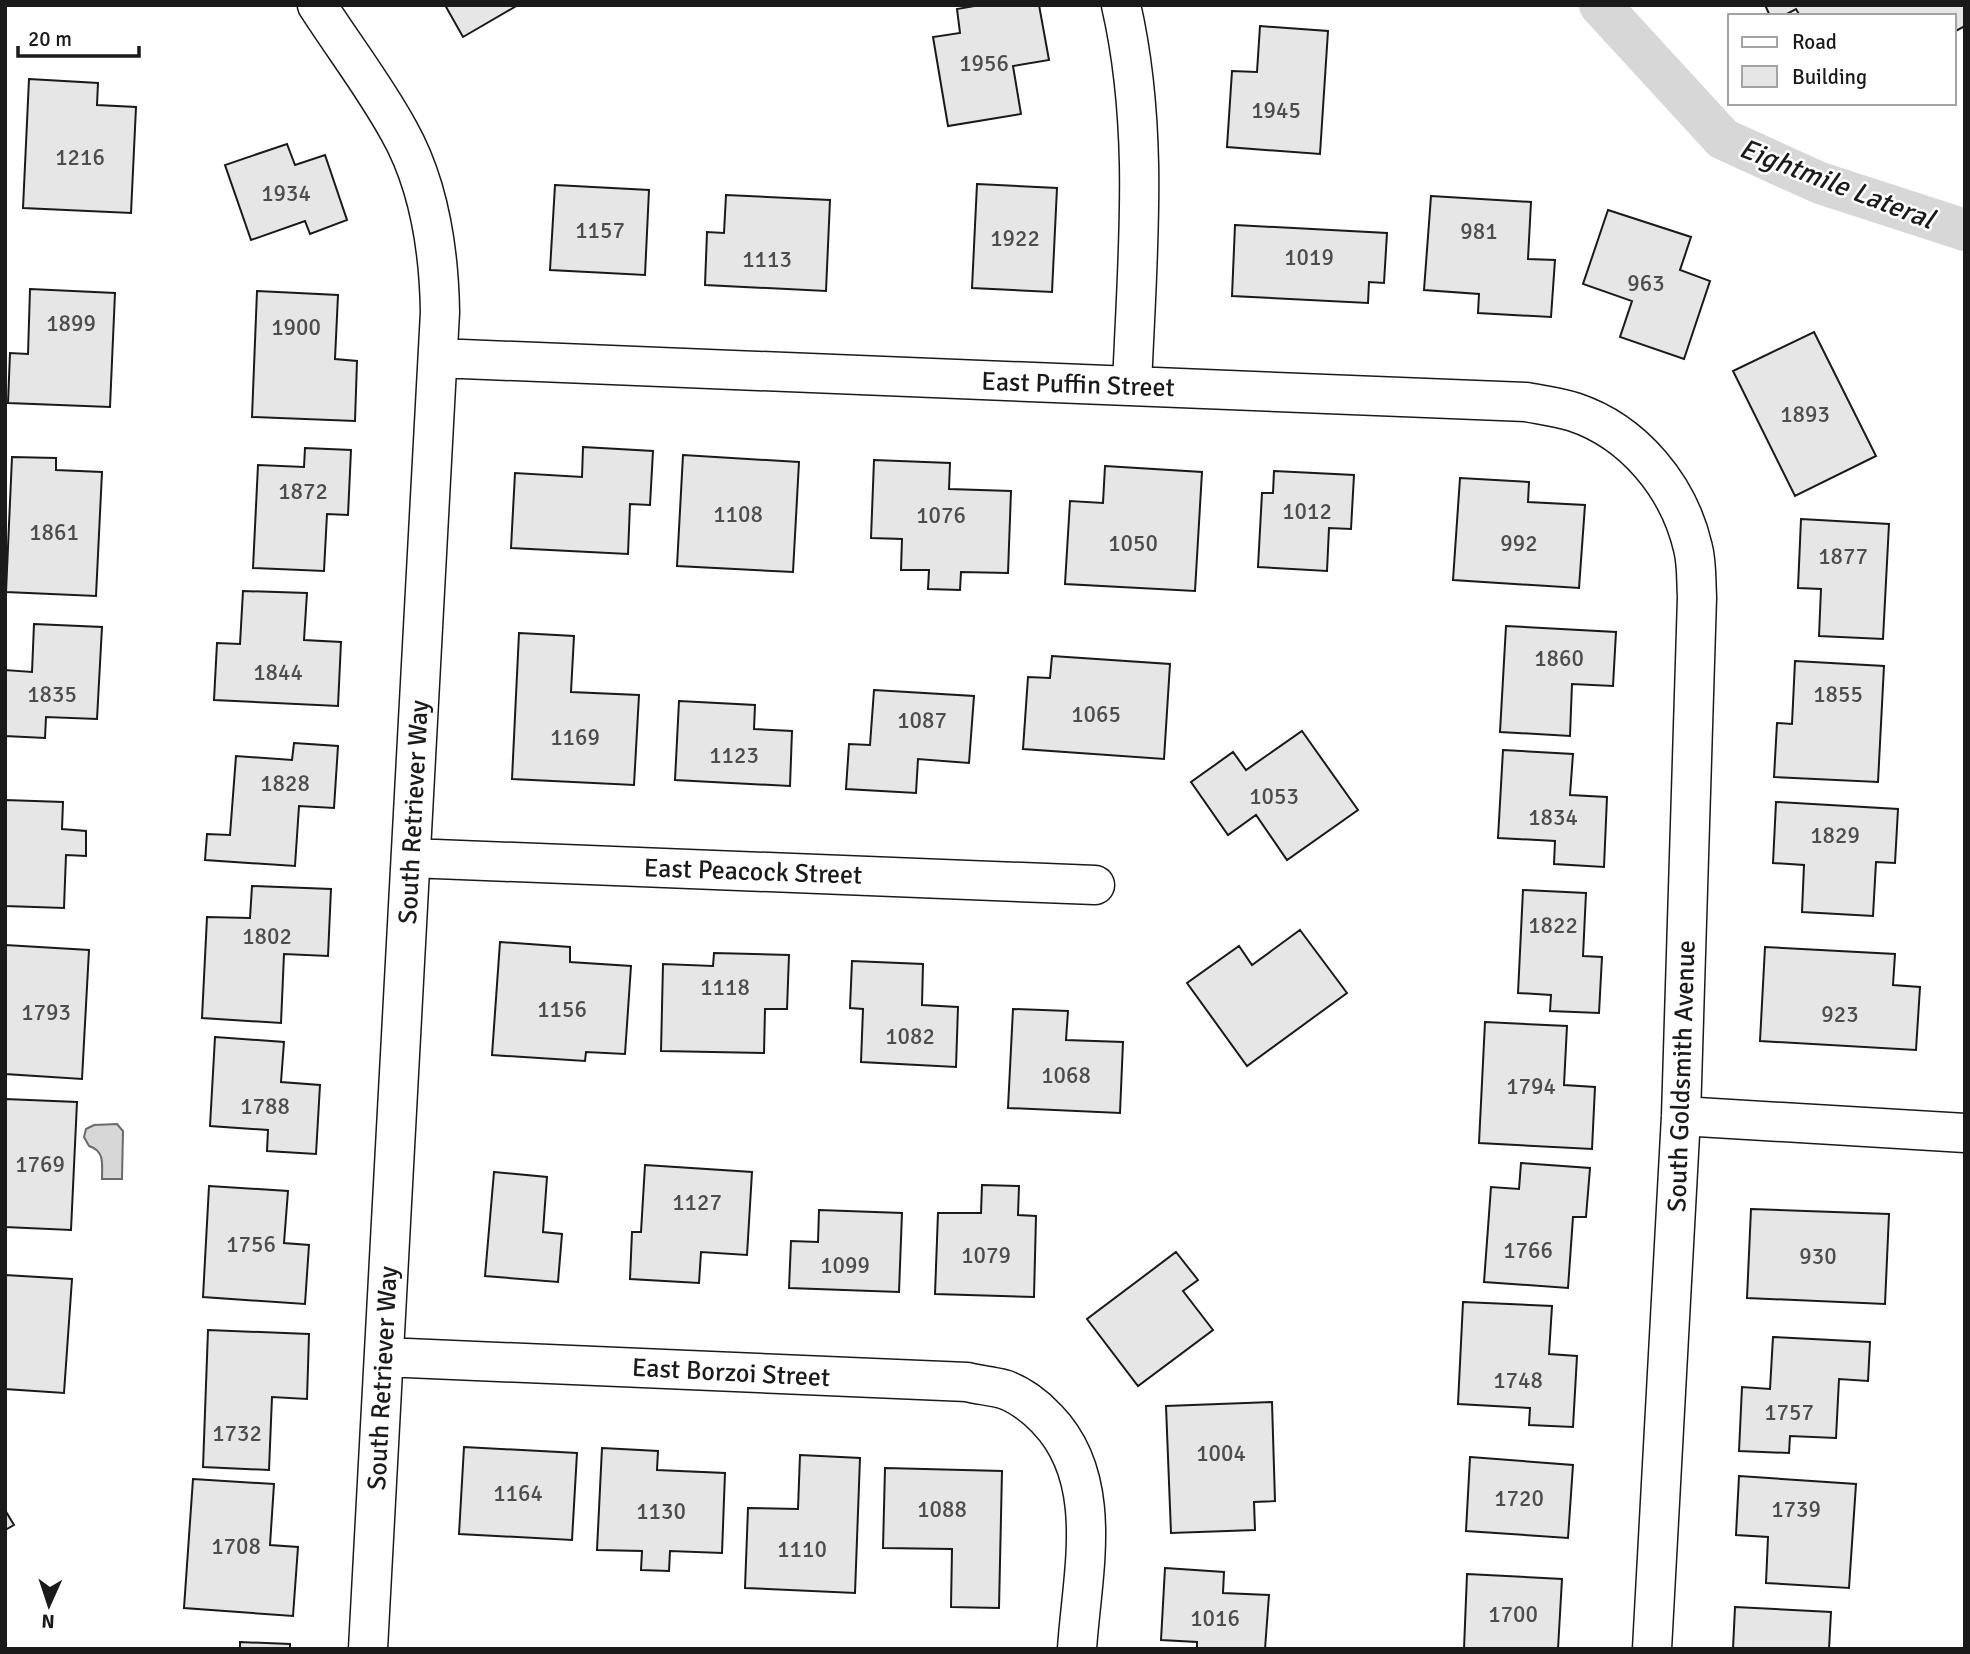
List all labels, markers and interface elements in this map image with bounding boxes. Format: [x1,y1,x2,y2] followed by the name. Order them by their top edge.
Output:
[18,14,138,58] scale bar
[1728,14,1956,105] legend
[28,26,72,52] text: 20 m
[1792,29,1837,55] text: Road
[959,49,1009,78] house number: 1956
[1792,64,1867,90] text: Building
[1251,96,1301,125] house number: 1945
[1735,131,1940,237] water label: Eightmile Lateral
[55,143,105,172] house number: 1216
[261,179,311,208] house number: 1934
[575,216,625,245] house number: 1157
[1460,217,1498,246] house number: 981
[990,224,1040,253] house number: 1922
[1284,243,1334,272] house number: 1019
[742,245,792,274] house number: 1113
[1627,269,1665,298] house number: 963
[46,309,96,338] house number: 1899
[271,313,321,342] house number: 1900
[981,366,1175,404] street label: East Puffin Street
[1780,400,1830,429] house number: 1893
[278,477,328,506] house number: 1872
[1282,497,1332,526] house number: 1012
[713,500,763,529] house number: 1108
[916,501,966,530] house number: 1076
[29,518,79,547] house number: 1861
[1108,529,1158,558] house number: 1050
[1500,529,1538,558] house number: 992
[1818,542,1868,571] house number: 1877
[1534,644,1584,673] house number: 1860
[253,658,303,687] house number: 1844
[27,680,77,709] house number: 1835
[1813,680,1863,709] house number: 1855
[392,699,436,925] street label: South Retriever Way
[1071,700,1121,729] house number: 1065
[897,706,947,735] house number: 1087
[550,723,600,752] house number: 1169
[709,741,759,770] house number: 1123
[260,769,310,798] house number: 1828
[1249,782,1299,811] house number: 1053
[1528,803,1578,832] house number: 1834
[1810,821,1860,850] house number: 1829
[643,852,863,892] street label: East Peacock Street
[1528,911,1578,940] house number: 1822
[242,922,292,951] house number: 1802
[1661,940,1703,1213] street label: South Goldsmith Avenue
[700,973,750,1002] house number: 1118
[537,995,587,1024] house number: 1156
[21,998,71,1027] house number: 1793
[1821,1000,1859,1029] house number: 923
[885,1022,935,1051] house number: 1082
[1041,1061,1091,1090] house number: 1068
[1506,1072,1556,1101] house number: 1794
[240,1092,290,1121] house number: 1788
[15,1150,65,1179] house number: 1769
[672,1188,722,1217] house number: 1127
[226,1230,276,1259] house number: 1756
[1503,1236,1553,1265] house number: 1766
[961,1241,1011,1270] house number: 1079
[1799,1242,1837,1271] house number: 930
[820,1251,870,1280] house number: 1099
[361,1265,405,1491] street label: South Retriever Way
[631,1352,831,1394] street label: East Borzoi Street
[1493,1366,1543,1395] house number: 1748
[1764,1398,1814,1427] house number: 1757
[212,1419,262,1448] house number: 1732
[1196,1439,1246,1468] house number: 1004
[493,1479,543,1508] house number: 1164
[1494,1484,1544,1513] house number: 1720
[917,1495,967,1524] house number: 1088
[1771,1495,1821,1524] house number: 1739
[636,1497,686,1526] house number: 1130
[211,1532,261,1561] house number: 1708
[777,1535,827,1564] house number: 1110
[14,1570,84,1640] north arrow
[1488,1600,1538,1629] house number: 1700
[1190,1604,1240,1633] house number: 1016
[41,1609,55,1633] text: N

